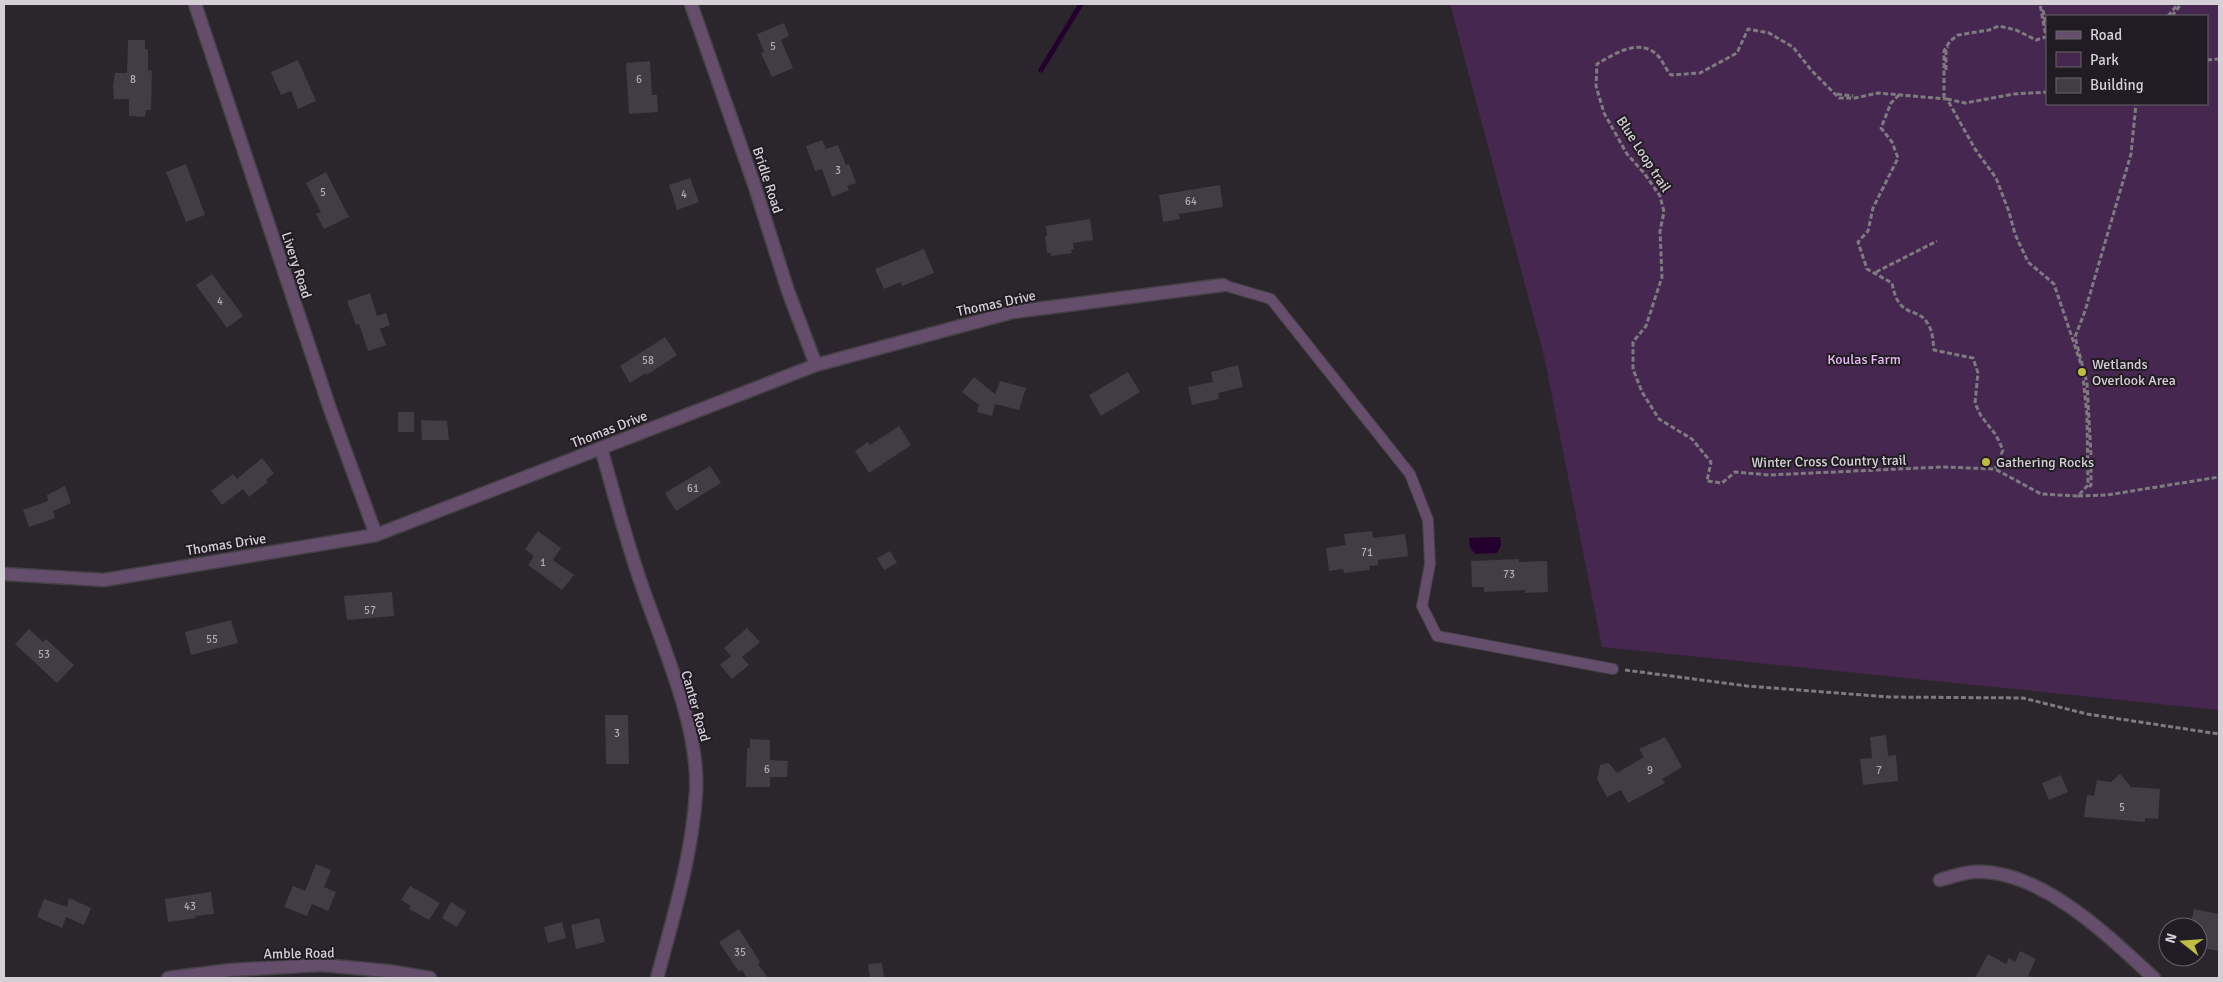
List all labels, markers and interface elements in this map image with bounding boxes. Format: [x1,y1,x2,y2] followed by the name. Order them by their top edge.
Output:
[2046,15,2208,105] legend
[2090,26,2122,44] text: Road
[770,40,776,53] house number: 5
[2090,51,2119,69] text: Park
[130,73,136,86] house number: 8
[636,73,642,86] house number: 6
[2090,76,2144,94] text: Building
[1613,113,1674,195] street label: Blue Loop trail
[749,145,786,216] street label: Bridle Road
[835,164,841,177] house number: 3
[320,186,326,199] house number: 5
[681,188,687,201] house number: 4
[1185,195,1197,208] house number: 64
[278,230,315,301] street label: Livery Road
[955,287,1037,320] street label: Thomas Drive
[217,295,223,308] house number: 4
[1827,351,1901,368] park label: Koulas Farm
[642,354,654,367] house number: 58
[2092,356,2176,389] place label: Wetlands Overlook Area
[2076,366,2088,378] marker: Wetlands Overlook Area
[569,407,650,452] street label: Thomas Drive
[1751,452,1907,471] street label: Winter Cross Country trail
[1996,454,2094,471] place label: Gathering Rocks
[1980,456,1992,468] marker: Gathering Rocks
[687,482,699,495] house number: 61
[185,530,267,559] street label: Thomas Drive
[1361,546,1373,559] house number: 71
[540,556,546,569] house number: 1
[1503,568,1515,581] house number: 73
[364,604,376,617] house number: 57
[206,633,218,646] house number: 55
[38,648,50,661] house number: 53
[677,669,714,744] street label: Canter Road
[614,727,620,740] house number: 3
[764,763,770,776] house number: 6
[1647,764,1653,777] house number: 9
[1876,764,1882,777] house number: 7
[2119,801,2125,814] house number: 5
[184,900,196,913] house number: 43
[2158,917,2208,967] north arrow
[2161,931,2181,945] text: N
[263,944,335,963] street label: Amble Road
[734,946,746,959] house number: 35

